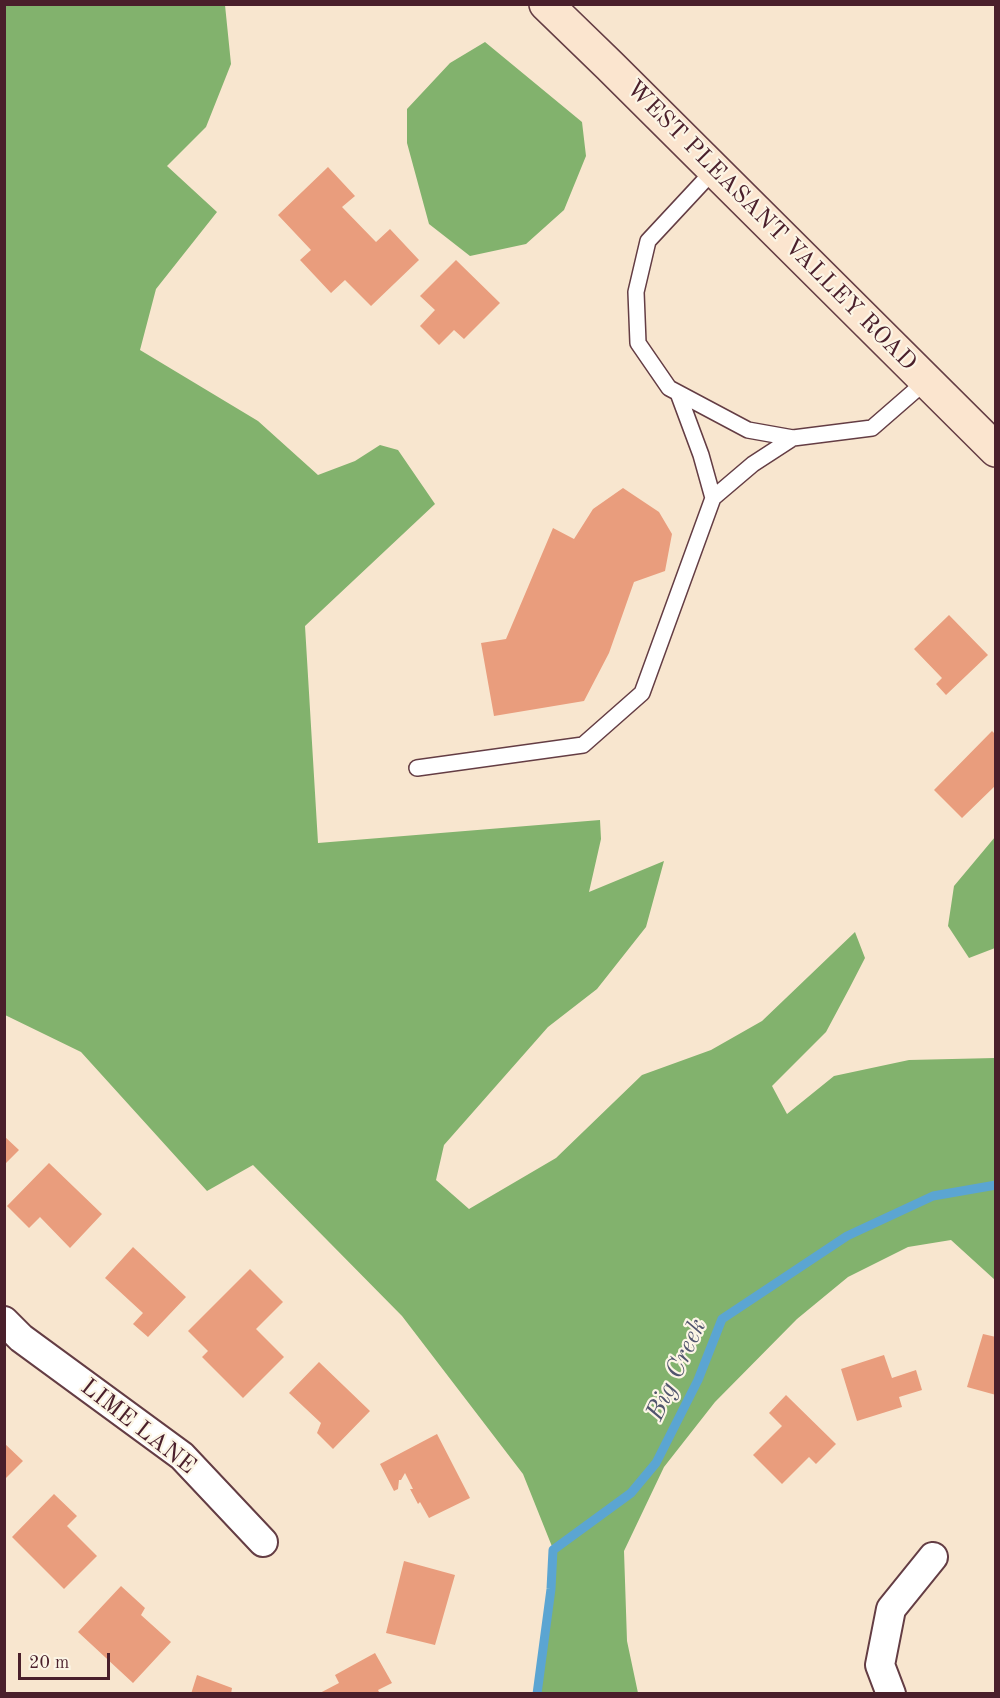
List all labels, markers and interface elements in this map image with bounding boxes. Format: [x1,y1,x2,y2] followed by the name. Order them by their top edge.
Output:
[620,75,922,377] street label: WEST PLEASANT VALLEY ROAD
[640,1314,714,1426] water label: Big Creek
[75,1373,201,1481] street label: LIME LANE
[21,1641,112,1679] scale bar
[29,1654,69,1672] text: 20 m

